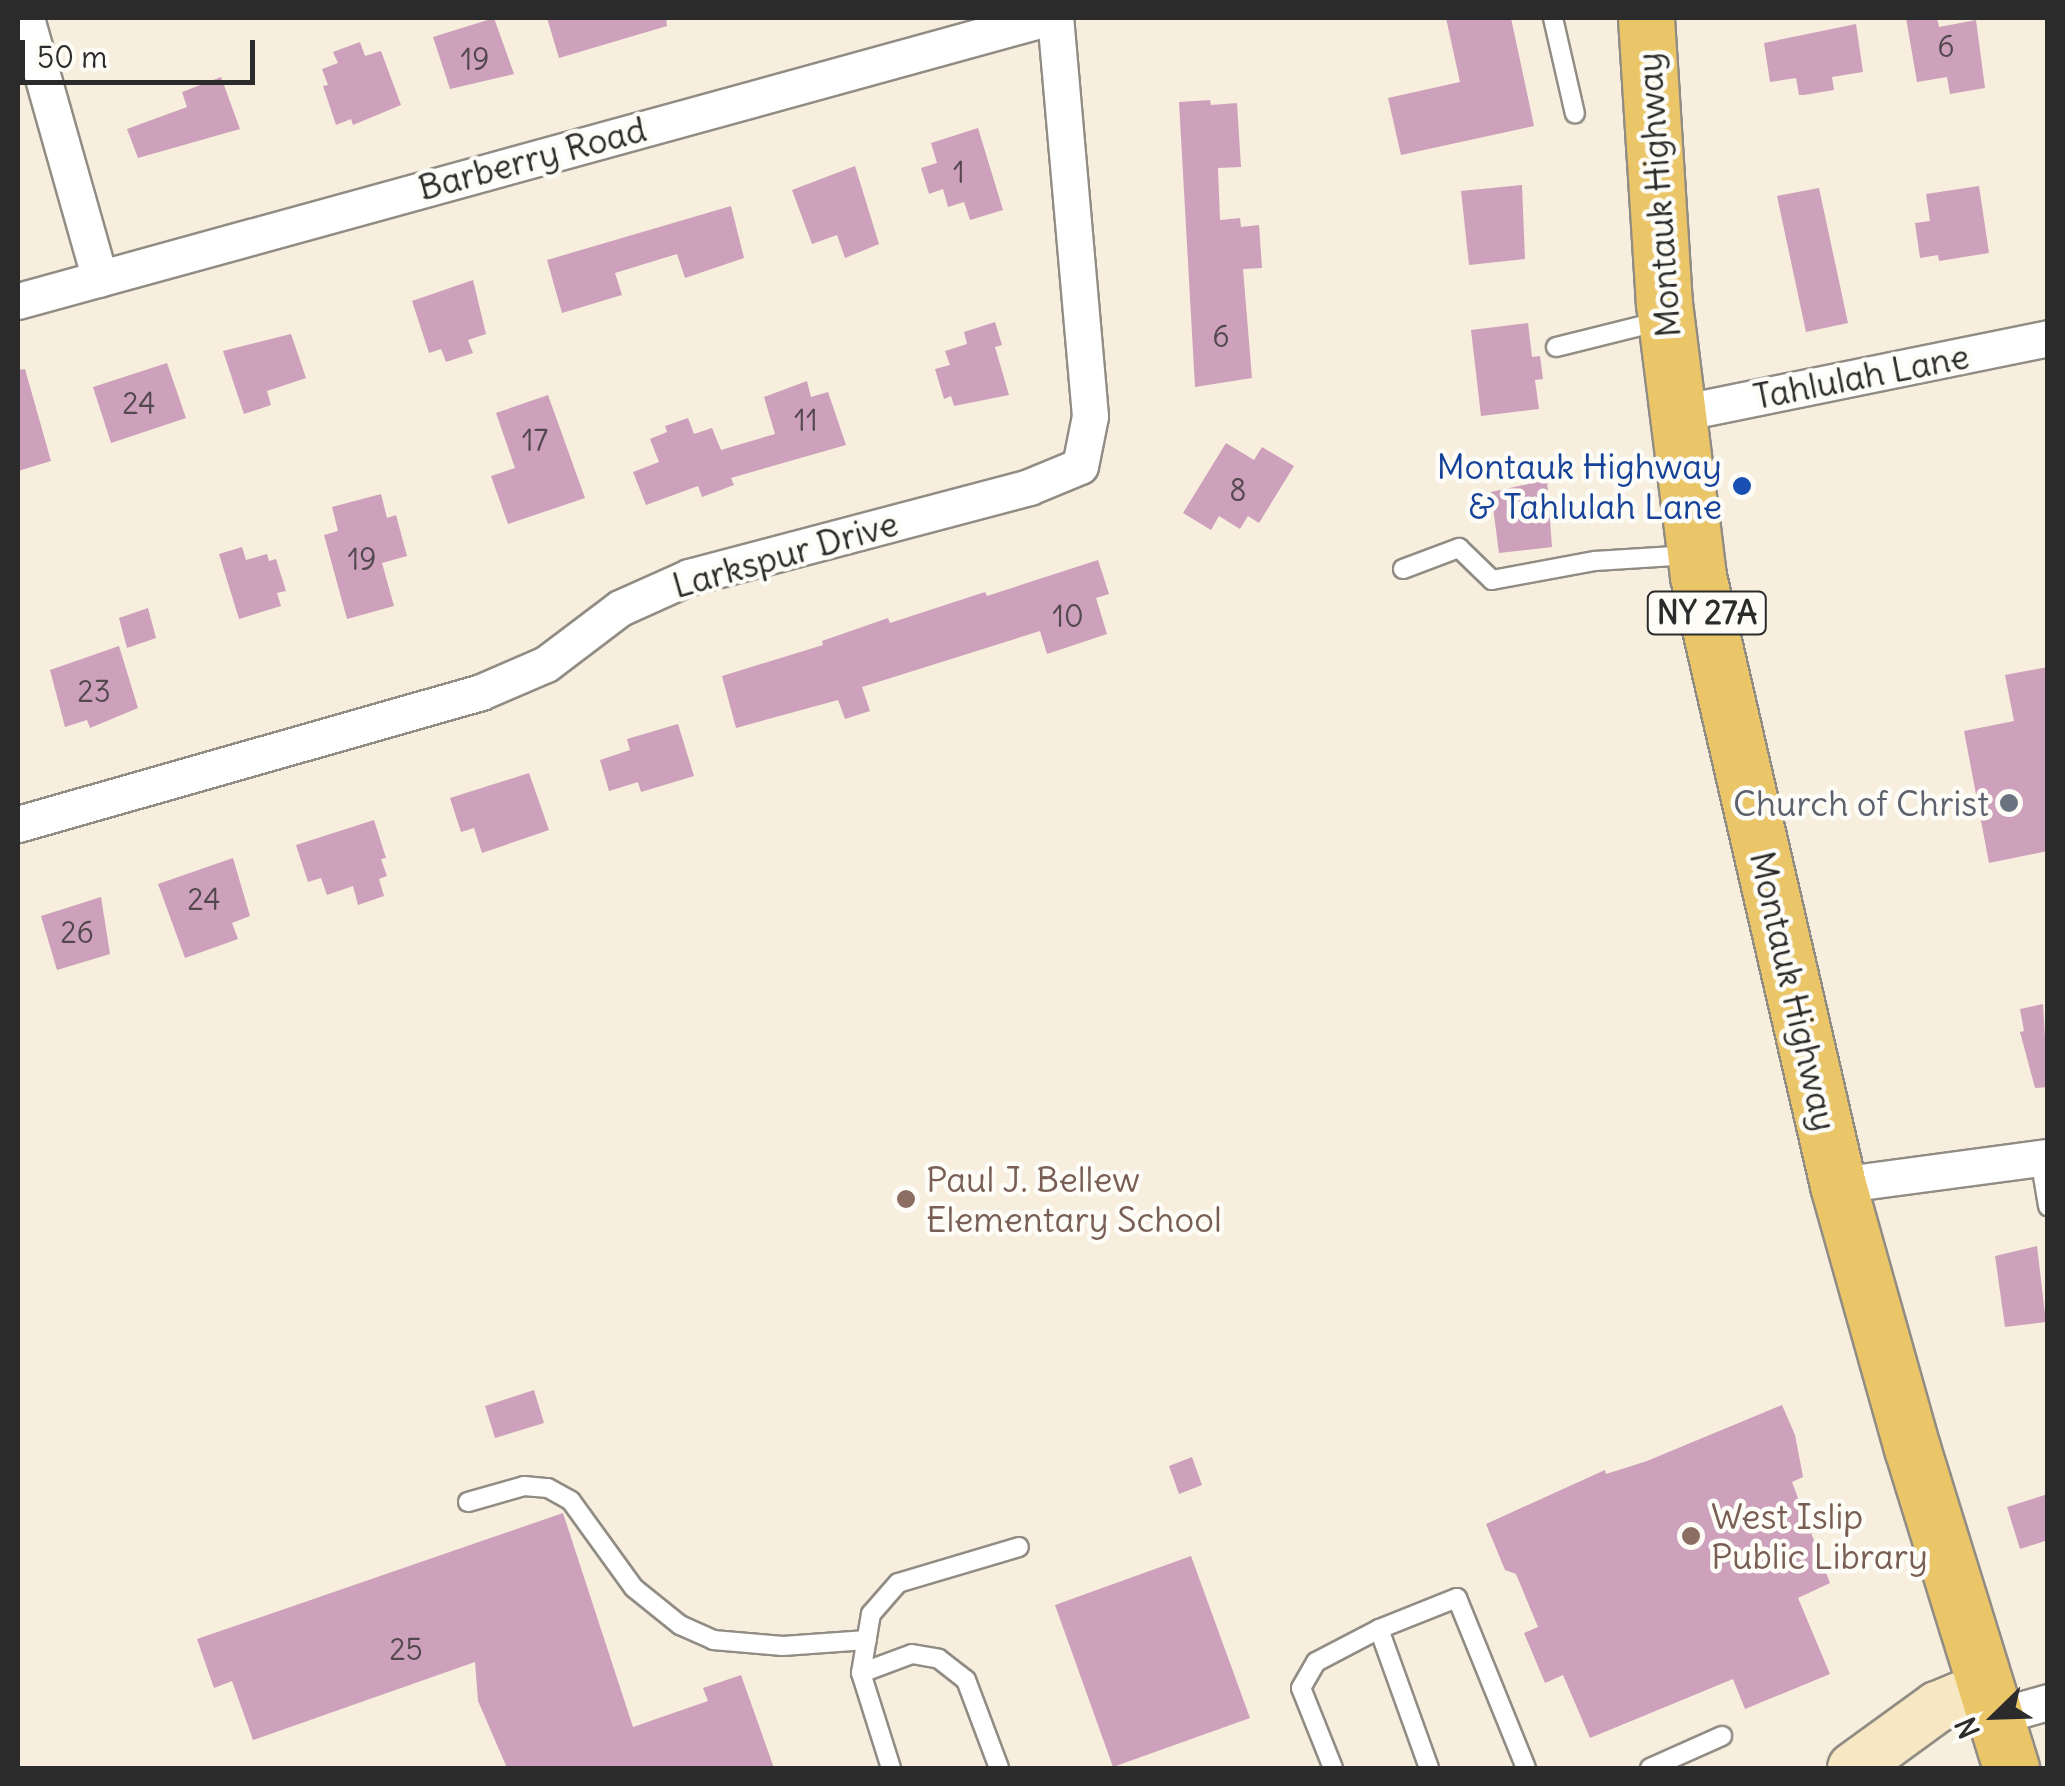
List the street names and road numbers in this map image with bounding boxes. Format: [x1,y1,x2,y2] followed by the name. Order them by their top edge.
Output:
[1627,51,1689,339] street label: Montauk Highway
[413,107,651,209] street label: Barberry Road
[1750,335,1972,417] street label: Tahlulah Lane
[667,502,903,606] street label: Larkspur Drive
[1644,586,1770,640] road number: NY 27A
[1741,847,1847,1135] street label: Montauk Highway

